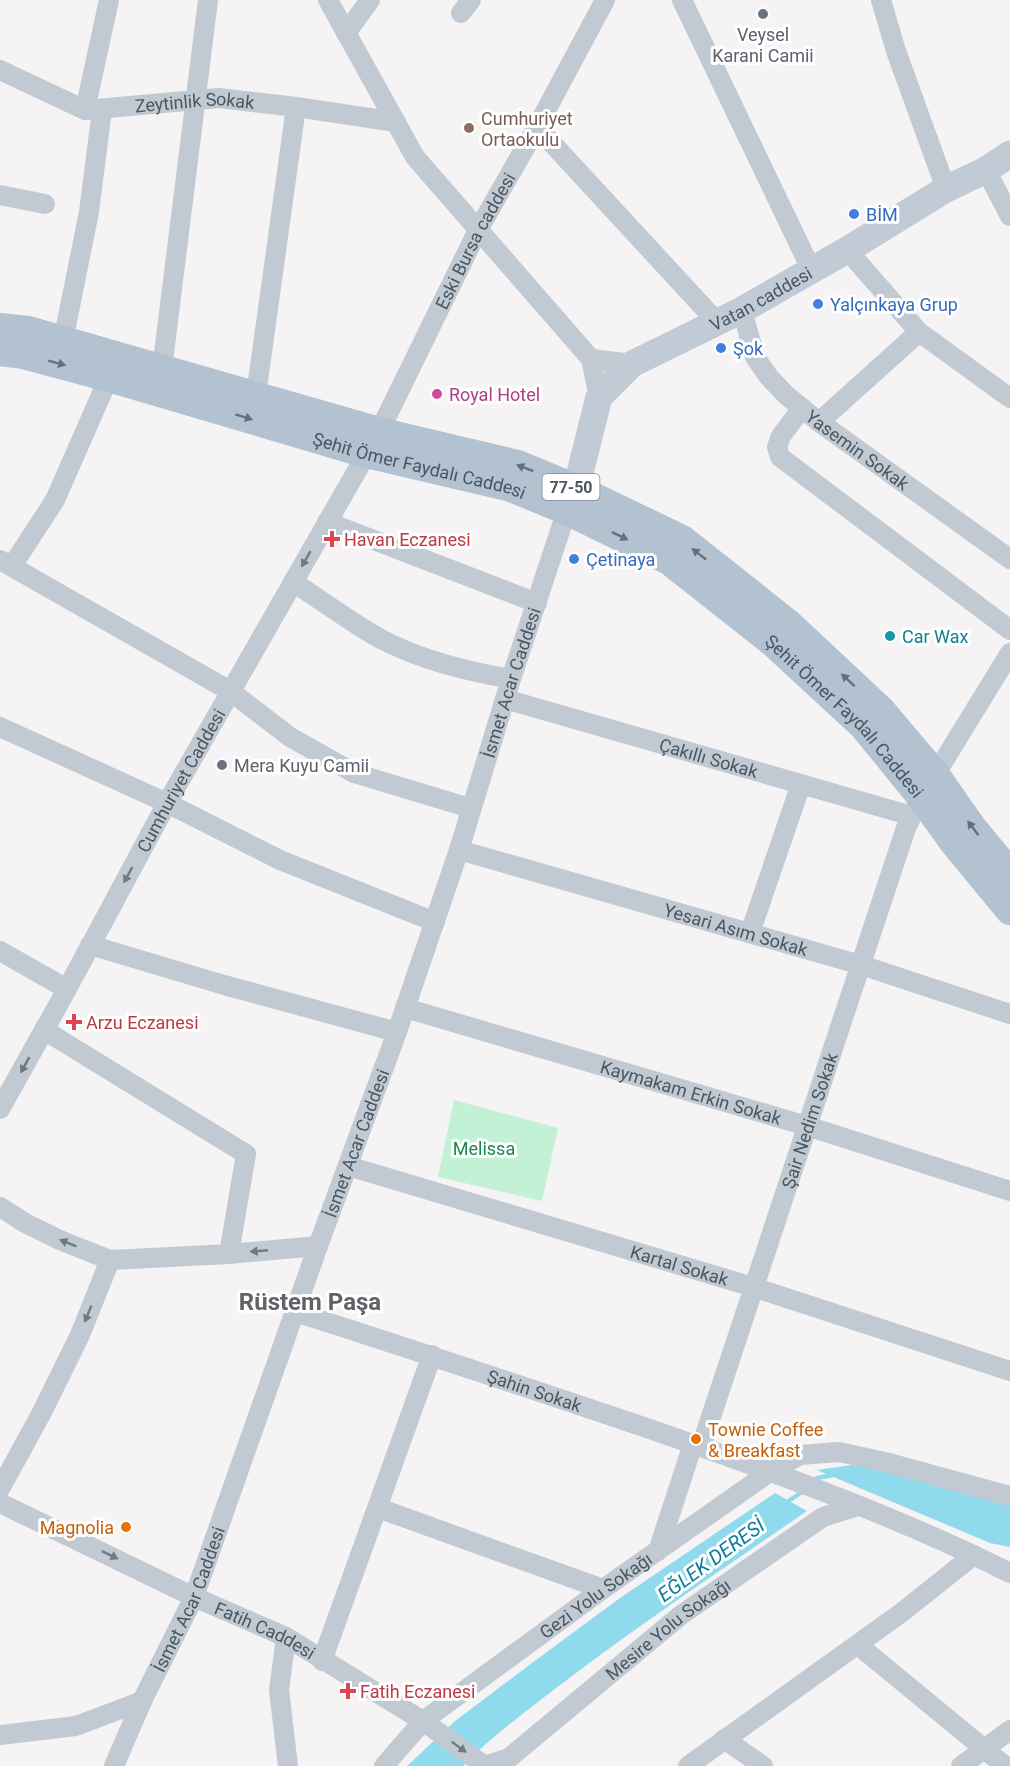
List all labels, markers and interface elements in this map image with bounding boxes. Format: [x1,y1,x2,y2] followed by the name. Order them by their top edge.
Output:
[756,7,770,21] marker: Veysel Karani Camii
[712,24,814,66] place label: Veysel Karani Camii
[134,87,256,116] street label: Zeytinlik Sokak
[481,108,573,150] place label: Cumhuriyet Ortaokulu
[462,121,476,135] marker: Cumhuriyet Ortaokulu
[431,169,519,312] street label: Eski Bursa caddesi
[866,204,898,225] place label: BİM
[847,207,861,221] marker: BİM
[706,262,816,335] street label: Vatan caddesi
[830,294,958,315] place label: Yalçınkaya Grup
[811,297,825,311] marker: Yalçınkaya Grup
[733,338,764,359] place label: Şok
[714,341,728,355] marker: Şok
[48,359,66,368] one-way arrow
[449,384,540,405] place label: Royal Hotel
[430,387,444,401] marker: Royal Hotel
[802,405,914,494] street label: Yasemin Sokak
[236,413,254,422] one-way arrow
[310,427,529,503] street label: Şehit Ömer Faydalı Caddesi
[515,463,533,473] one-way arrow
[542,474,600,500] road number: 77-50
[344,529,471,550] place label: Havan Eczanesi
[611,531,628,540] one-way arrow
[325,532,339,546] marker: Havan Eczanesi
[691,547,707,560] one-way arrow
[586,549,655,570] place label: Çetinaya
[301,551,311,568] one-way arrow
[567,552,581,566] marker: Çetinaya
[477,605,545,760] street label: İsmet Acar Caddesi
[902,626,969,647] place label: Car Wax
[883,629,897,643] marker: Car Wax
[761,630,928,802] street label: Şehit Ömer Faydalı Caddesi
[840,673,855,687] one-way arrow
[132,705,229,856] street label: Cumhuriyet Caddesi
[657,733,761,782] street label: Çakıllı Sokak
[234,755,369,776] place label: Mera Kuyu Camii
[215,758,229,772] marker: Mera Kuyu Camii
[968,821,980,836] one-way arrow
[123,867,133,884] one-way arrow
[662,899,811,960] street label: Yesari Asım Sokak
[86,1012,199,1033] place label: Arzu Eczanesi
[67,1015,81,1029] marker: Arzu Eczanesi
[777,1049,842,1191] street label: Şair Nedim Sokak
[598,1055,785,1129] street label: Kaymakam Erkin Sokak
[20,1057,30,1074] one-way arrow
[319,1066,393,1220] street label: İsmet Acar Caddesi
[453,1138,515,1159] park label: Melissa
[58,1238,76,1248] one-way arrow
[628,1241,732,1290] street label: Kartal Sokak
[250,1246,269,1256] one-way arrow
[239,1288,381,1316] district label: Rüstem Paşa
[83,1305,92,1323] one-way arrow
[485,1365,585,1416] street label: Şahin Sokak
[708,1419,823,1461] place label: Townie Coffee & Breakfast
[689,1432,703,1446] marker: Townie Coffee & Breakfast
[653,1513,770,1607] water label: EĞLEK DERESİ
[40,1517,114,1538] place label: Magnolia
[119,1520,133,1534] marker: Magnolia
[148,1524,229,1675] street label: İsmet Acar Caddesi
[535,1548,656,1643] street label: Gezi Yolu Sokağı
[101,1550,118,1560] one-way arrow
[601,1574,734,1684] street label: Mesire Yolu Sokağı
[212,1597,319,1663] street label: Fatih Caddesi
[360,1681,475,1702] place label: Fatih Eczanesi
[341,1684,355,1698] marker: Fatih Eczanesi
[451,1741,467,1753] one-way arrow

